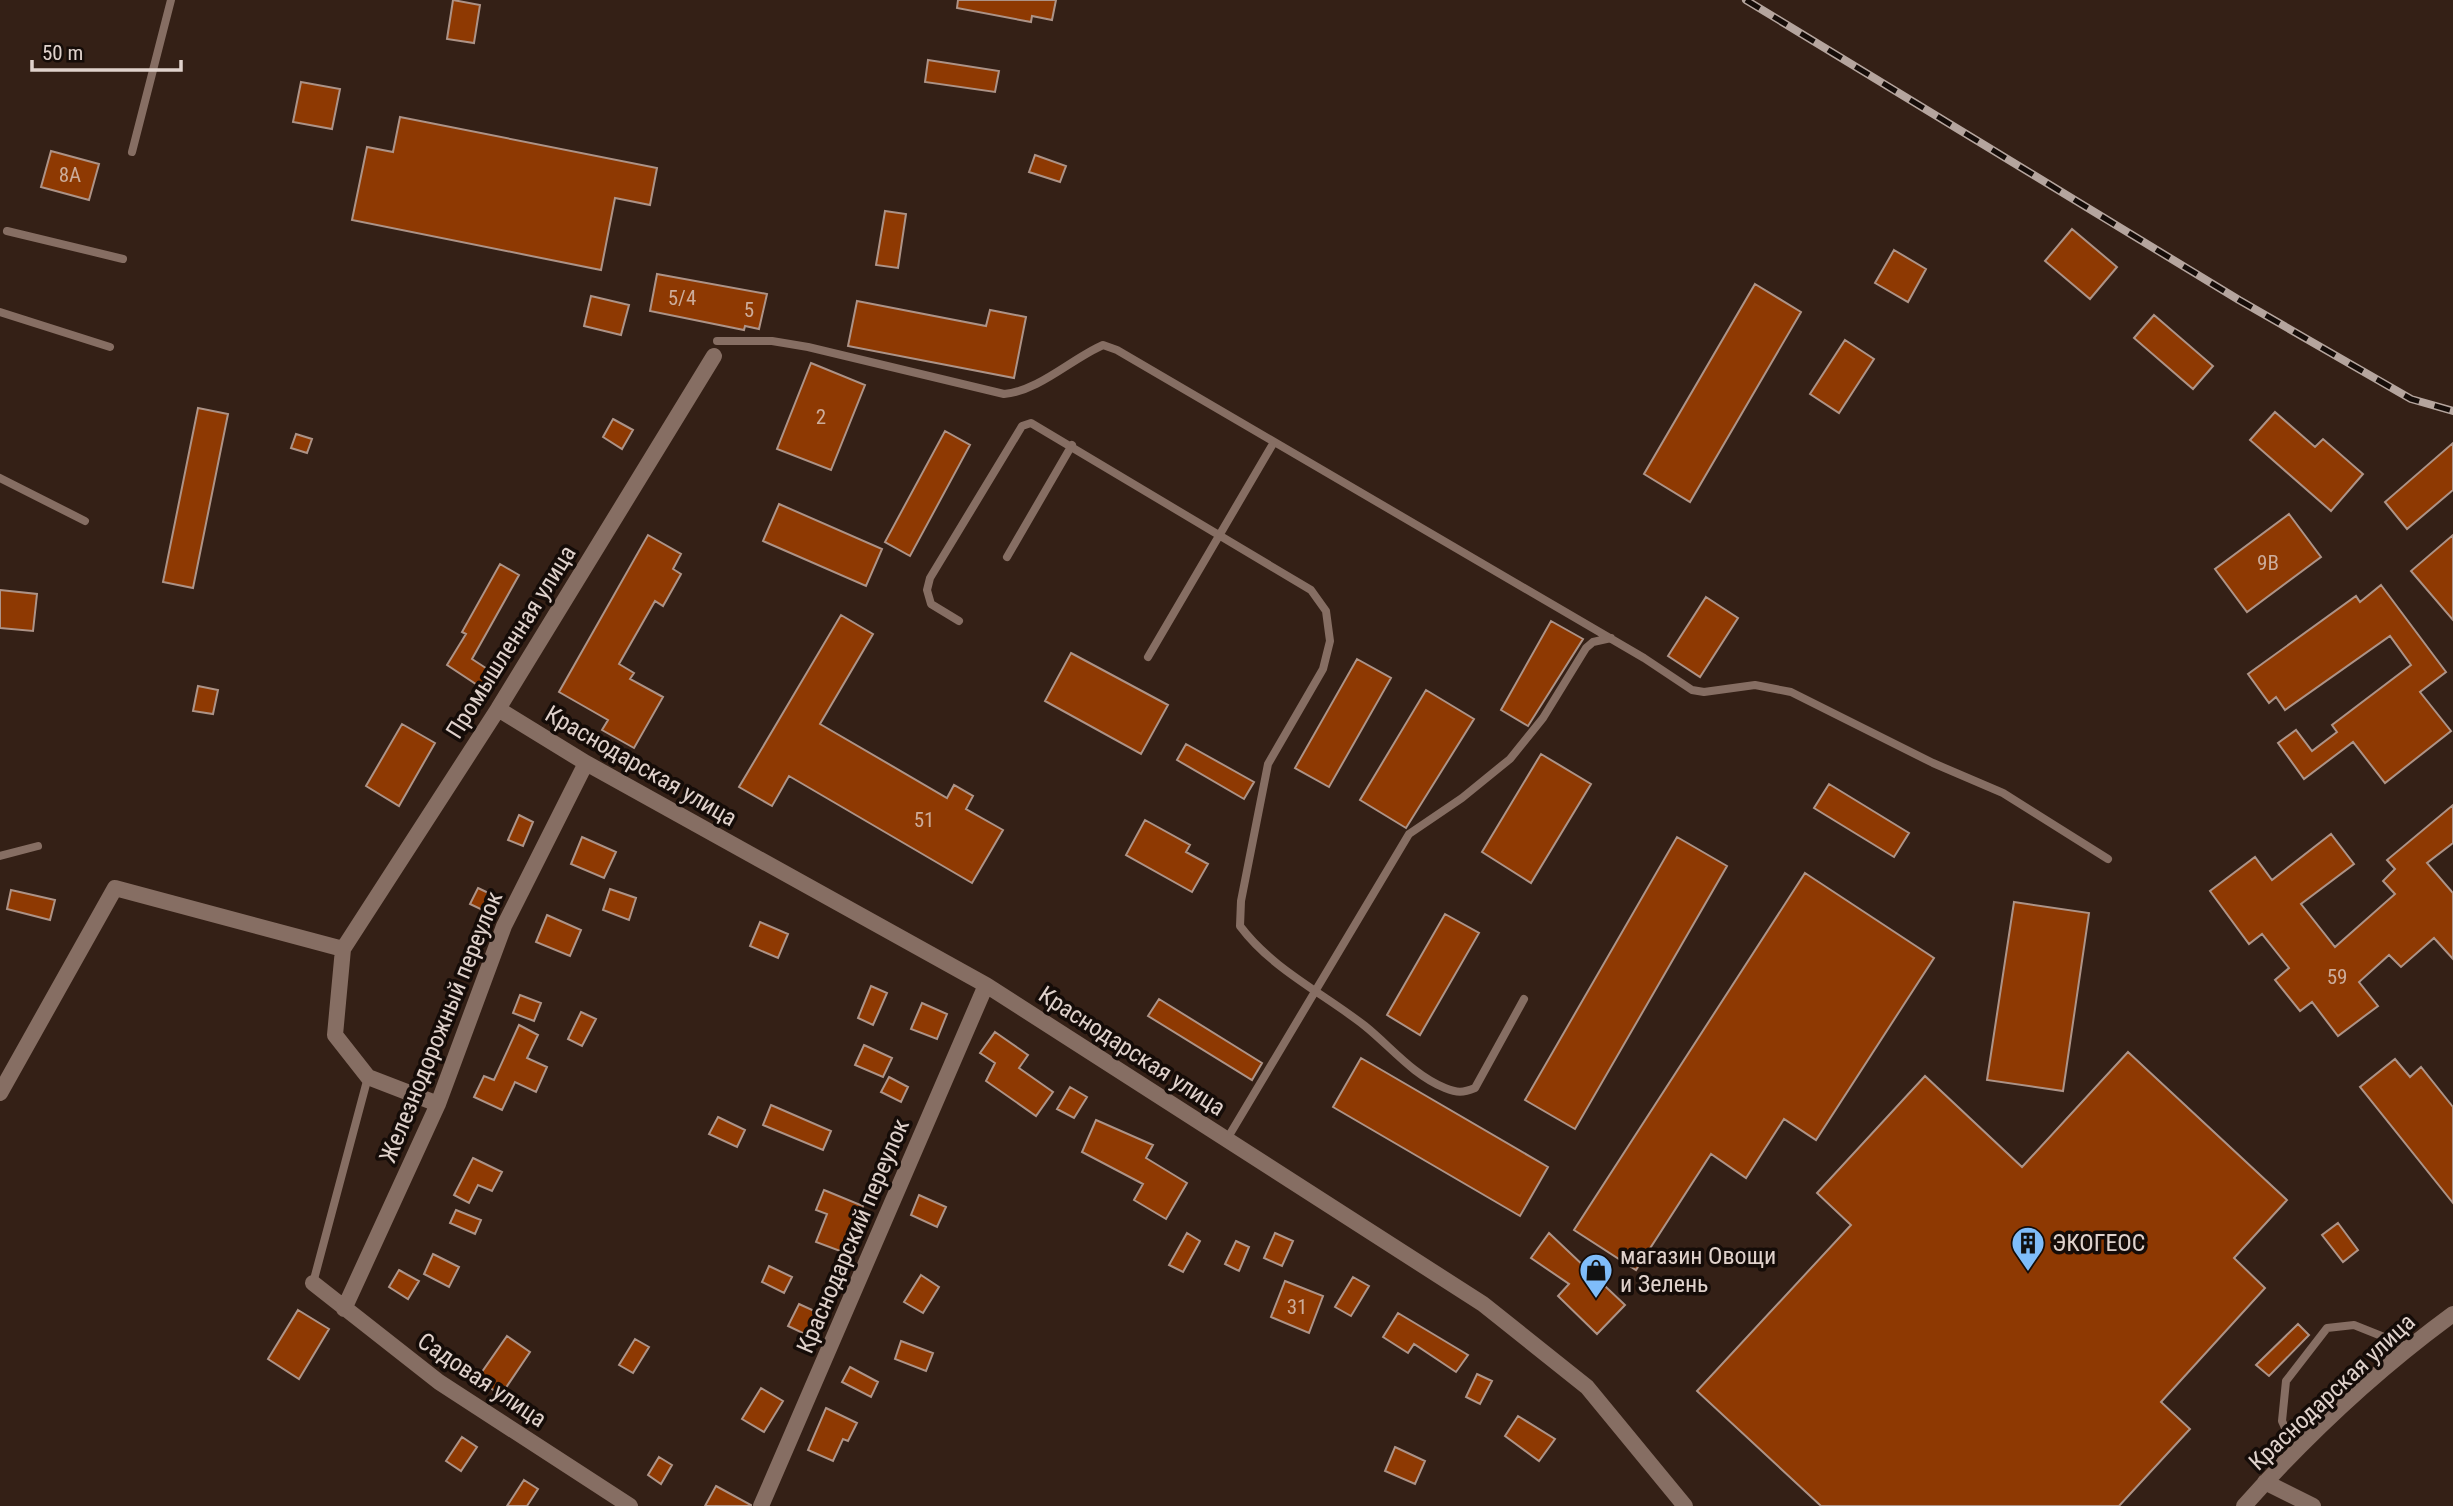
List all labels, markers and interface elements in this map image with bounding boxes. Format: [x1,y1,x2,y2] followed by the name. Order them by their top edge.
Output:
[32,28,180,72] scale bar
[42,41,83,65] text: 50 m
[59,163,81,187] house number: 8А
[668,286,696,310] house number: 5/4
[744,298,754,322] house number: 5
[816,405,826,429] house number: 2
[440,540,582,744] street label: Промышленная улица
[2257,551,2279,575] house number: 9В
[540,700,742,832] street label: Краснодарская улица
[914,808,934,832] house number: 51
[374,887,508,1167] street label: Железнодорожный переулок
[2327,965,2347,989] house number: 59
[1034,980,1230,1122] street label: Краснодарская улица
[791,1114,915,1357] street label: Краснодарский переулок
[2009,1224,2047,1273] building icon: ЭКОГЕОС
[2052,1229,2145,1257] place label: ЭКОГЕОС
[1620,1242,1776,1298] place label: магазин Овощи и Зелень
[1577,1251,1615,1300] shop icon: магазин Овощи и Зелень
[1287,1295,1307,1319] house number: 31
[2243,1308,2421,1476] street label: Краснодарская улица
[413,1327,551,1433] street label: Садовая улица

